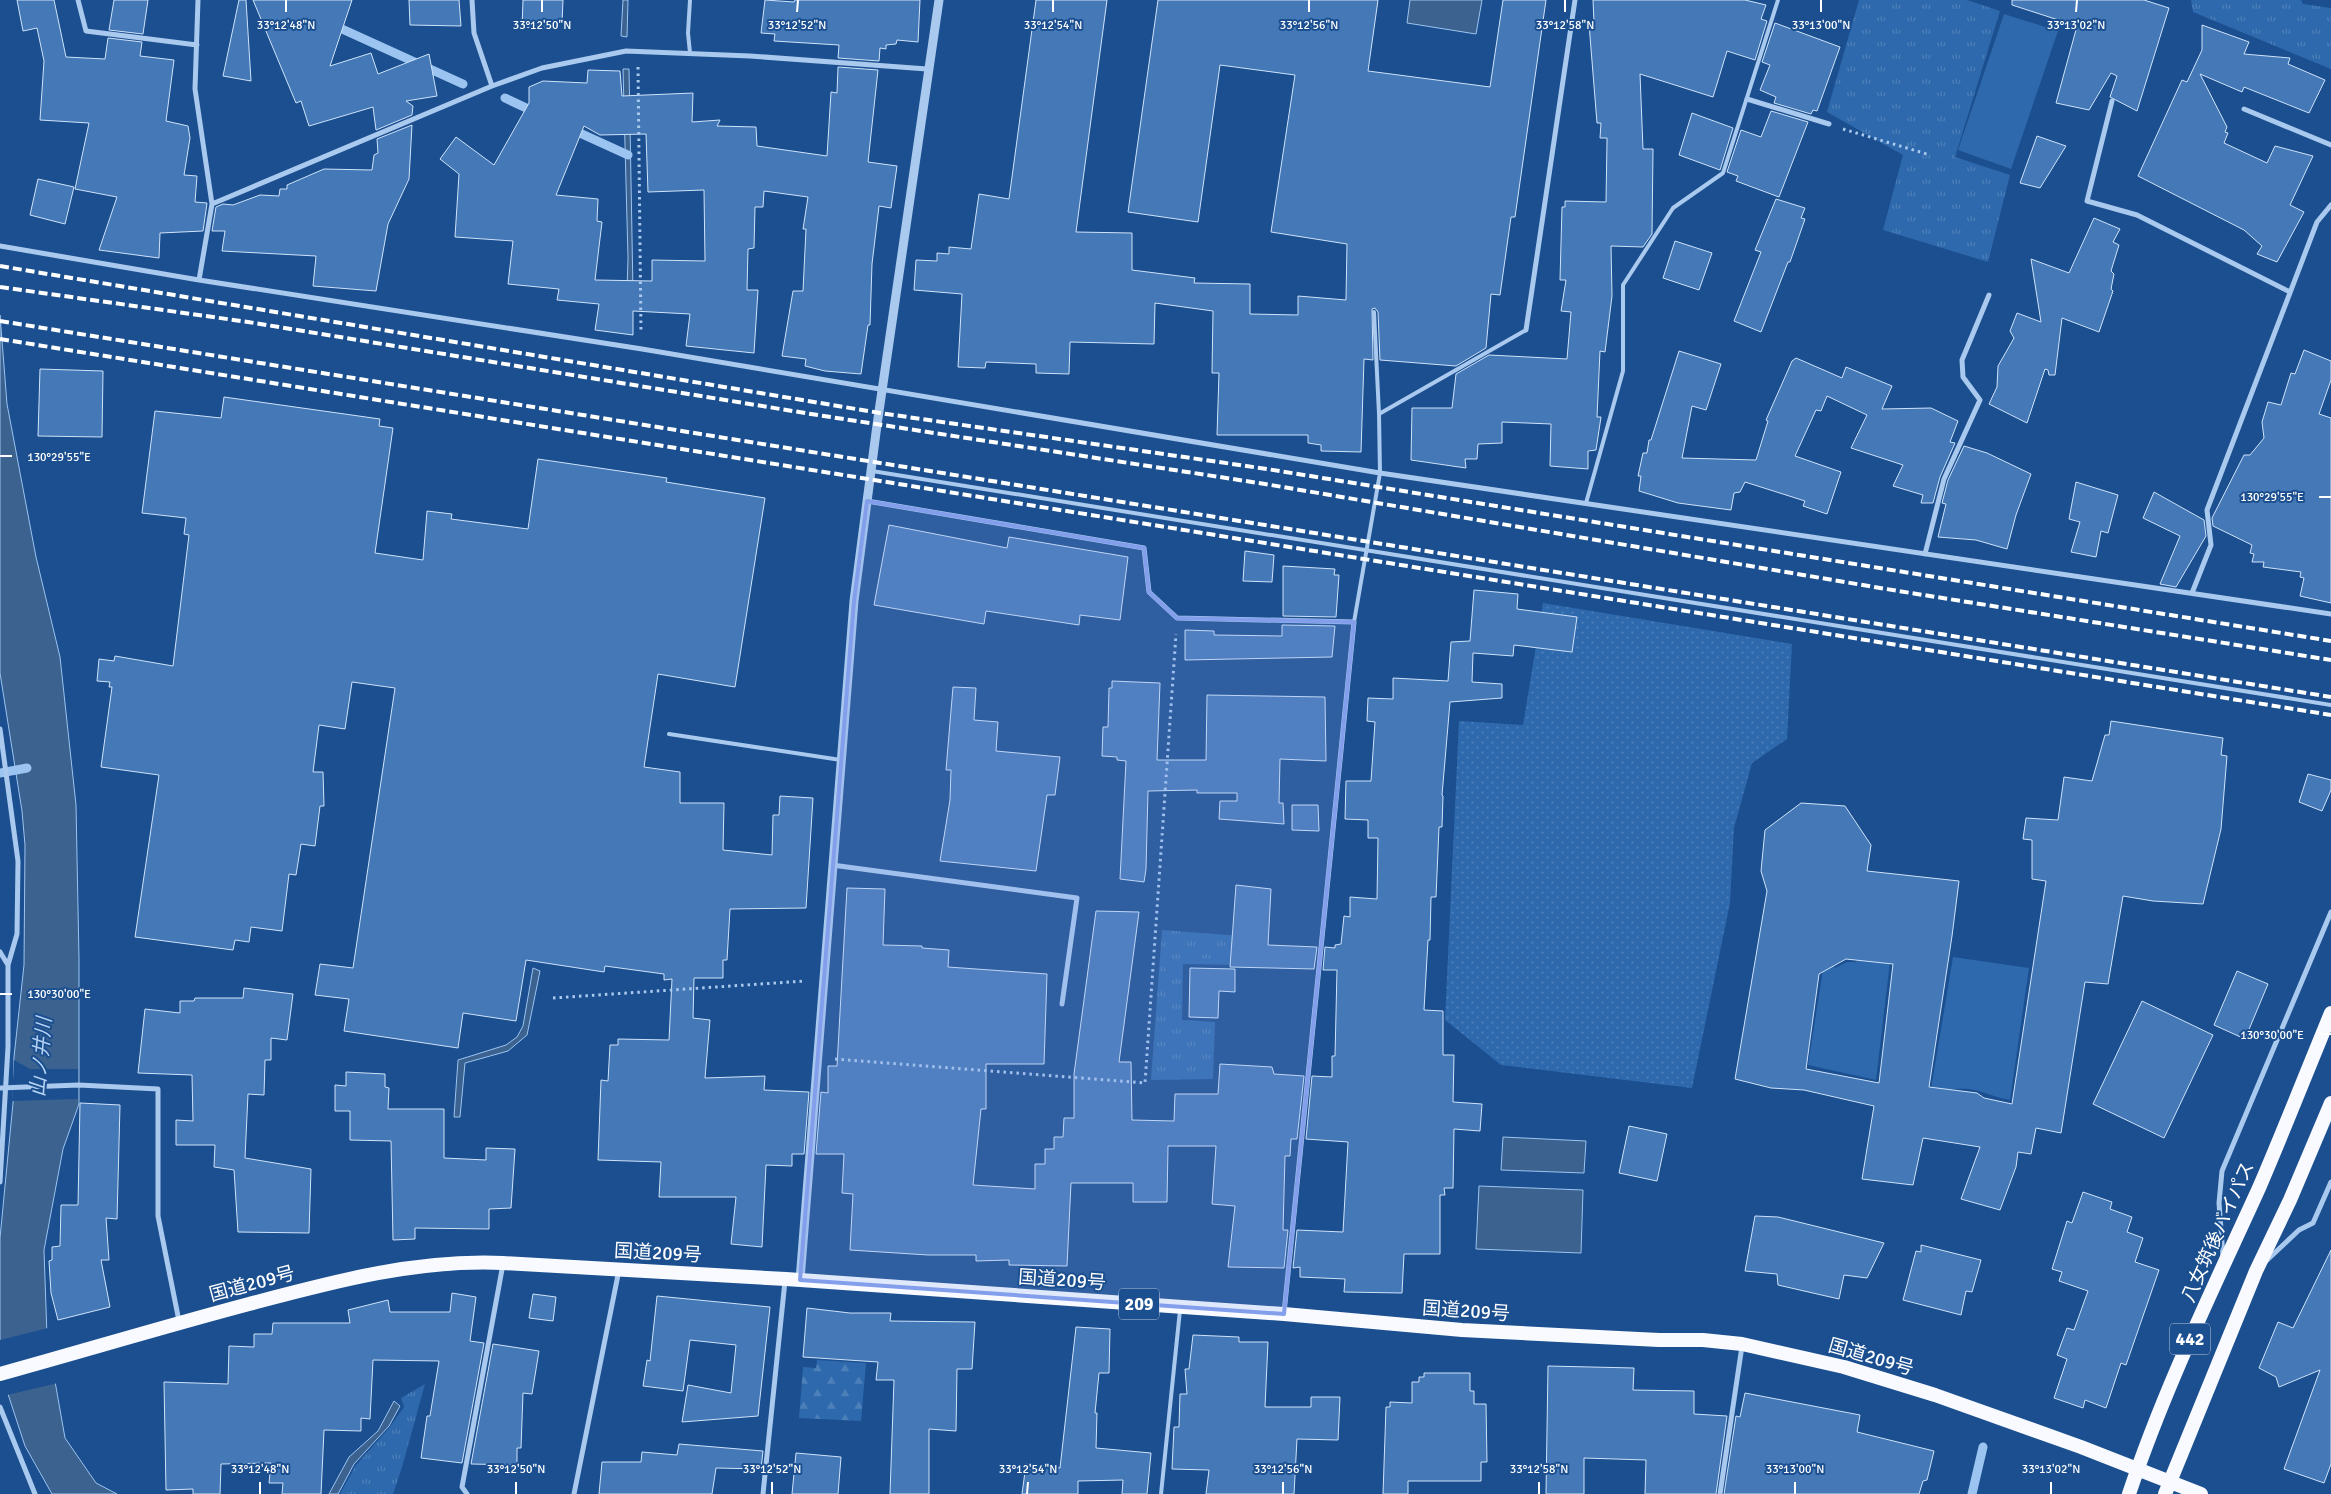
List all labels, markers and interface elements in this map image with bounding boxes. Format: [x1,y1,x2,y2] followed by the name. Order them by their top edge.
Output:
[257,18,315,33] text: 33°12'48"N
[513,18,571,33] text: 33°12'50"N
[768,18,826,33] text: 33°12'52"N
[1024,18,1082,33] text: 33°12'54"N
[1280,18,1338,33] text: 33°12'56"N
[1536,18,1594,33] text: 33°12'58"N
[1792,18,1850,33] text: 33°13'00"N
[2047,18,2105,33] text: 33°13'02"N
[27,450,91,465] text: 130°29'55"E
[2240,490,2304,505] text: 130°29'55"E
[27,987,91,1002] text: 130°30'00"E
[25,1014,57,1098] water label: 山ノ井川
[2240,1028,2304,1043] text: 130°30'00"E
[2176,1158,2260,1306] street label: 八女筑後バイパス
[614,1239,702,1267] street label: 国道209号
[206,1261,298,1307] street label: 国道209号
[1017,1265,1107,1295] street label: 国道209号
[1119,1288,1159,1320] road number: 209
[1421,1296,1511,1326] street label: 国道209号
[2170,1324,2210,1355] road number: 442
[1826,1333,1916,1381] street label: 国道209号
[231,1462,289,1477] text: 33°12'48"N
[487,1462,545,1477] text: 33°12'50"N
[743,1462,801,1477] text: 33°12'52"N
[999,1462,1057,1477] text: 33°12'54"N
[1254,1462,1312,1477] text: 33°12'56"N
[1510,1462,1568,1477] text: 33°12'58"N
[1766,1462,1824,1477] text: 33°13'00"N
[2022,1462,2080,1477] text: 33°13'02"N

